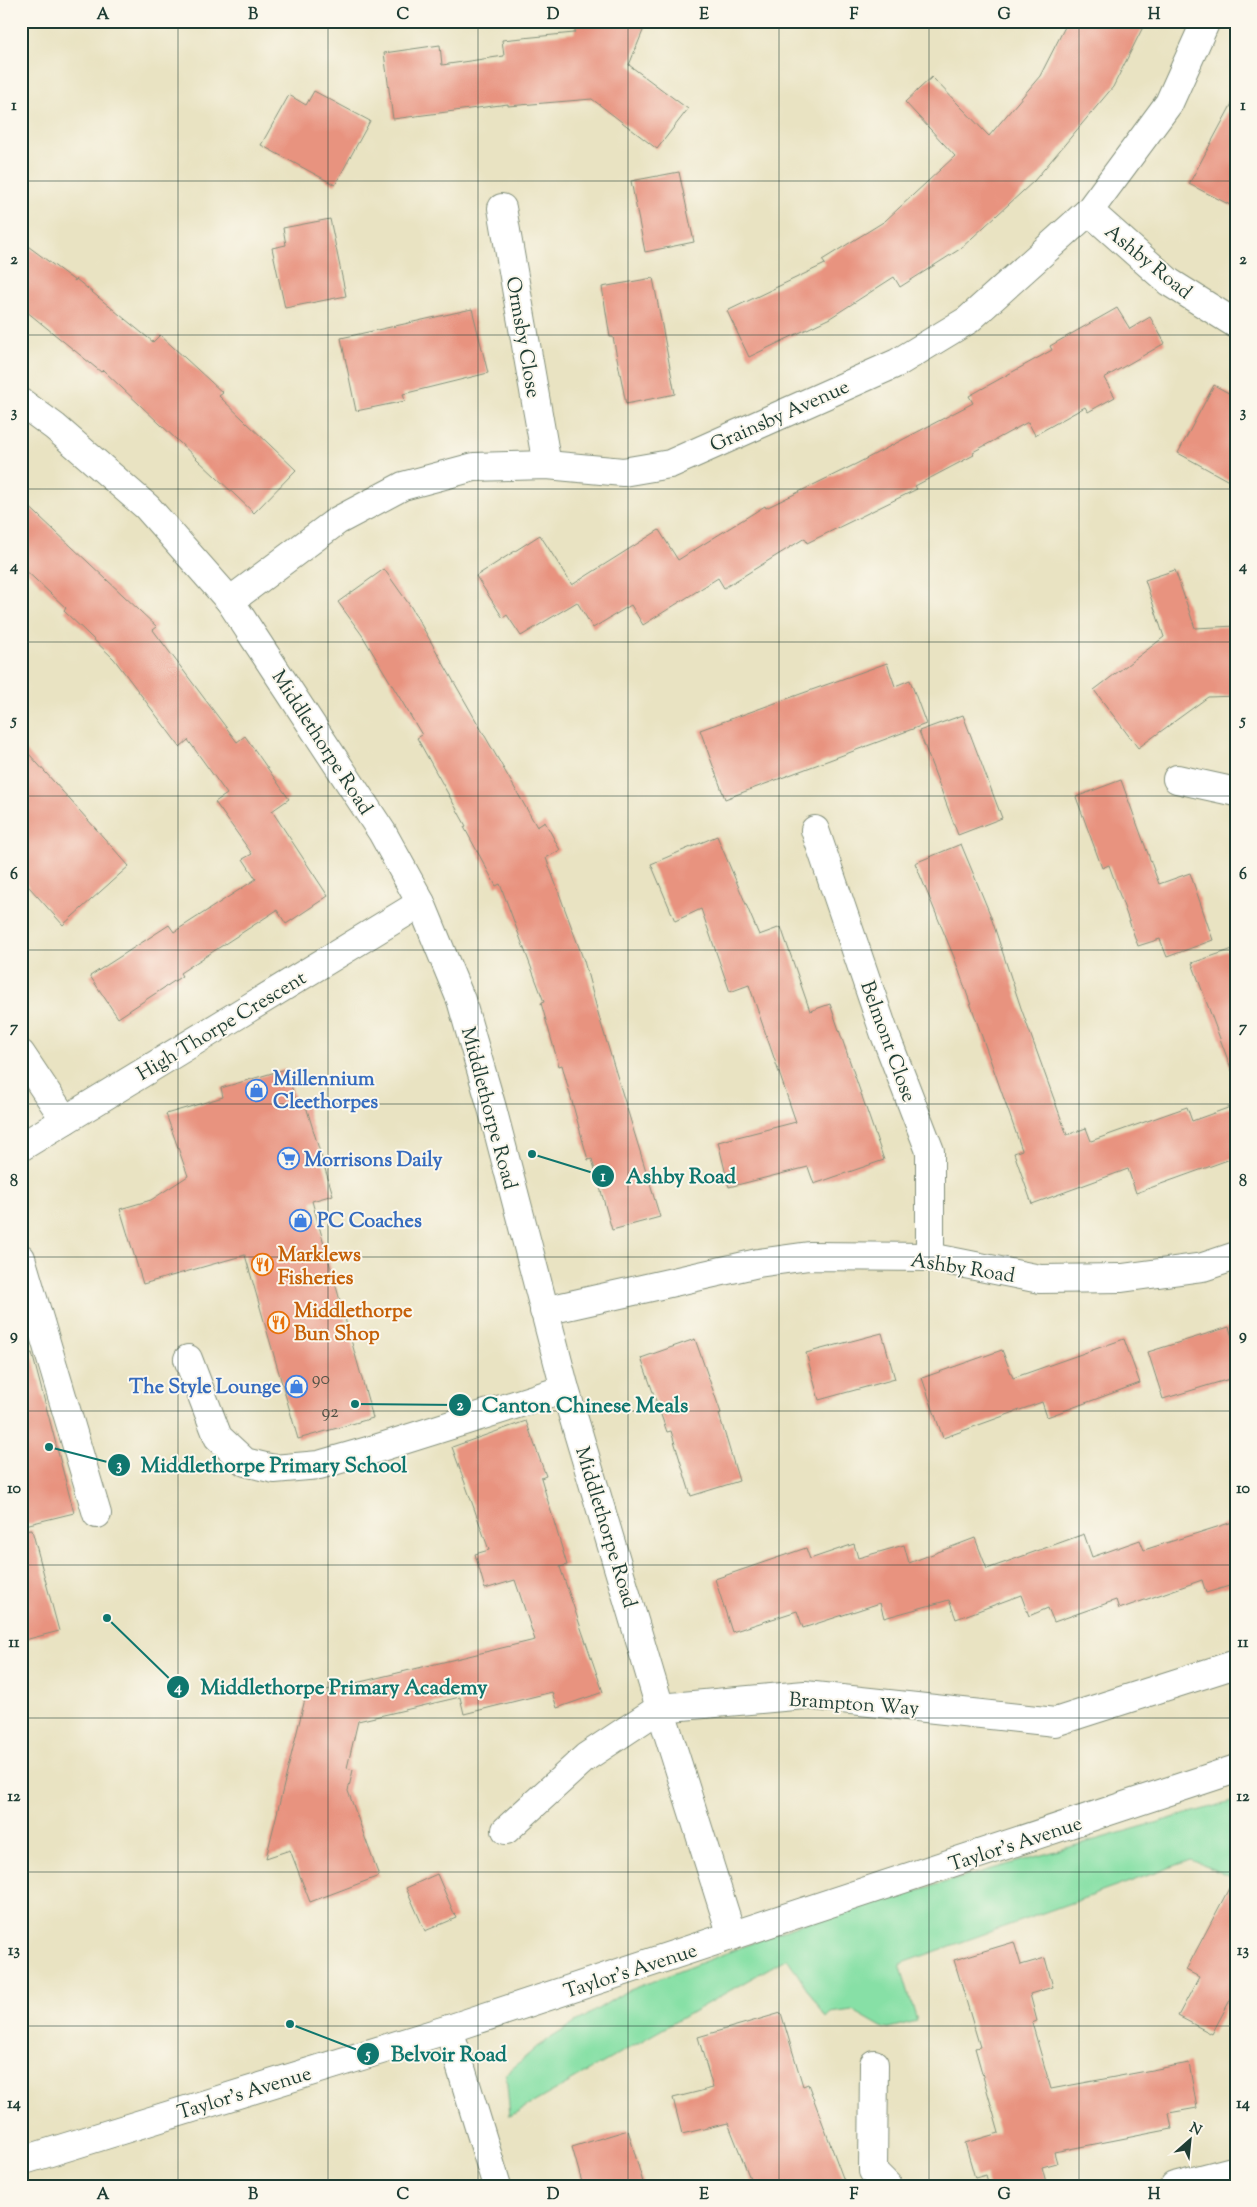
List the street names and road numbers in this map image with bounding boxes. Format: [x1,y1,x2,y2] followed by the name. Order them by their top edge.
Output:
[1097,219,1197,307] street label: Ashby Road
[497,274,546,401] street label: Ormsby Close
[706,374,854,461] street label: Grainsby Avenue
[263,665,379,821] street label: Middlethorpe Road
[132,965,313,1089] street label: High Thorpe Crescent
[851,977,922,1107] street label: Belmont Close
[452,1024,523,1193] street label: Middlethorpe Road
[908,1247,1017,1292] street label: Ashby Road
[566,1443,643,1612] street label: Middlethorpe Road
[788,1686,920,1725] street label: Brampton Way
[945,1810,1086,1881] street label: Taylor's Avenue
[560,1937,701,2008] street label: Taylor's Avenue
[174,2060,315,2129] street label: Taylor's Avenue

